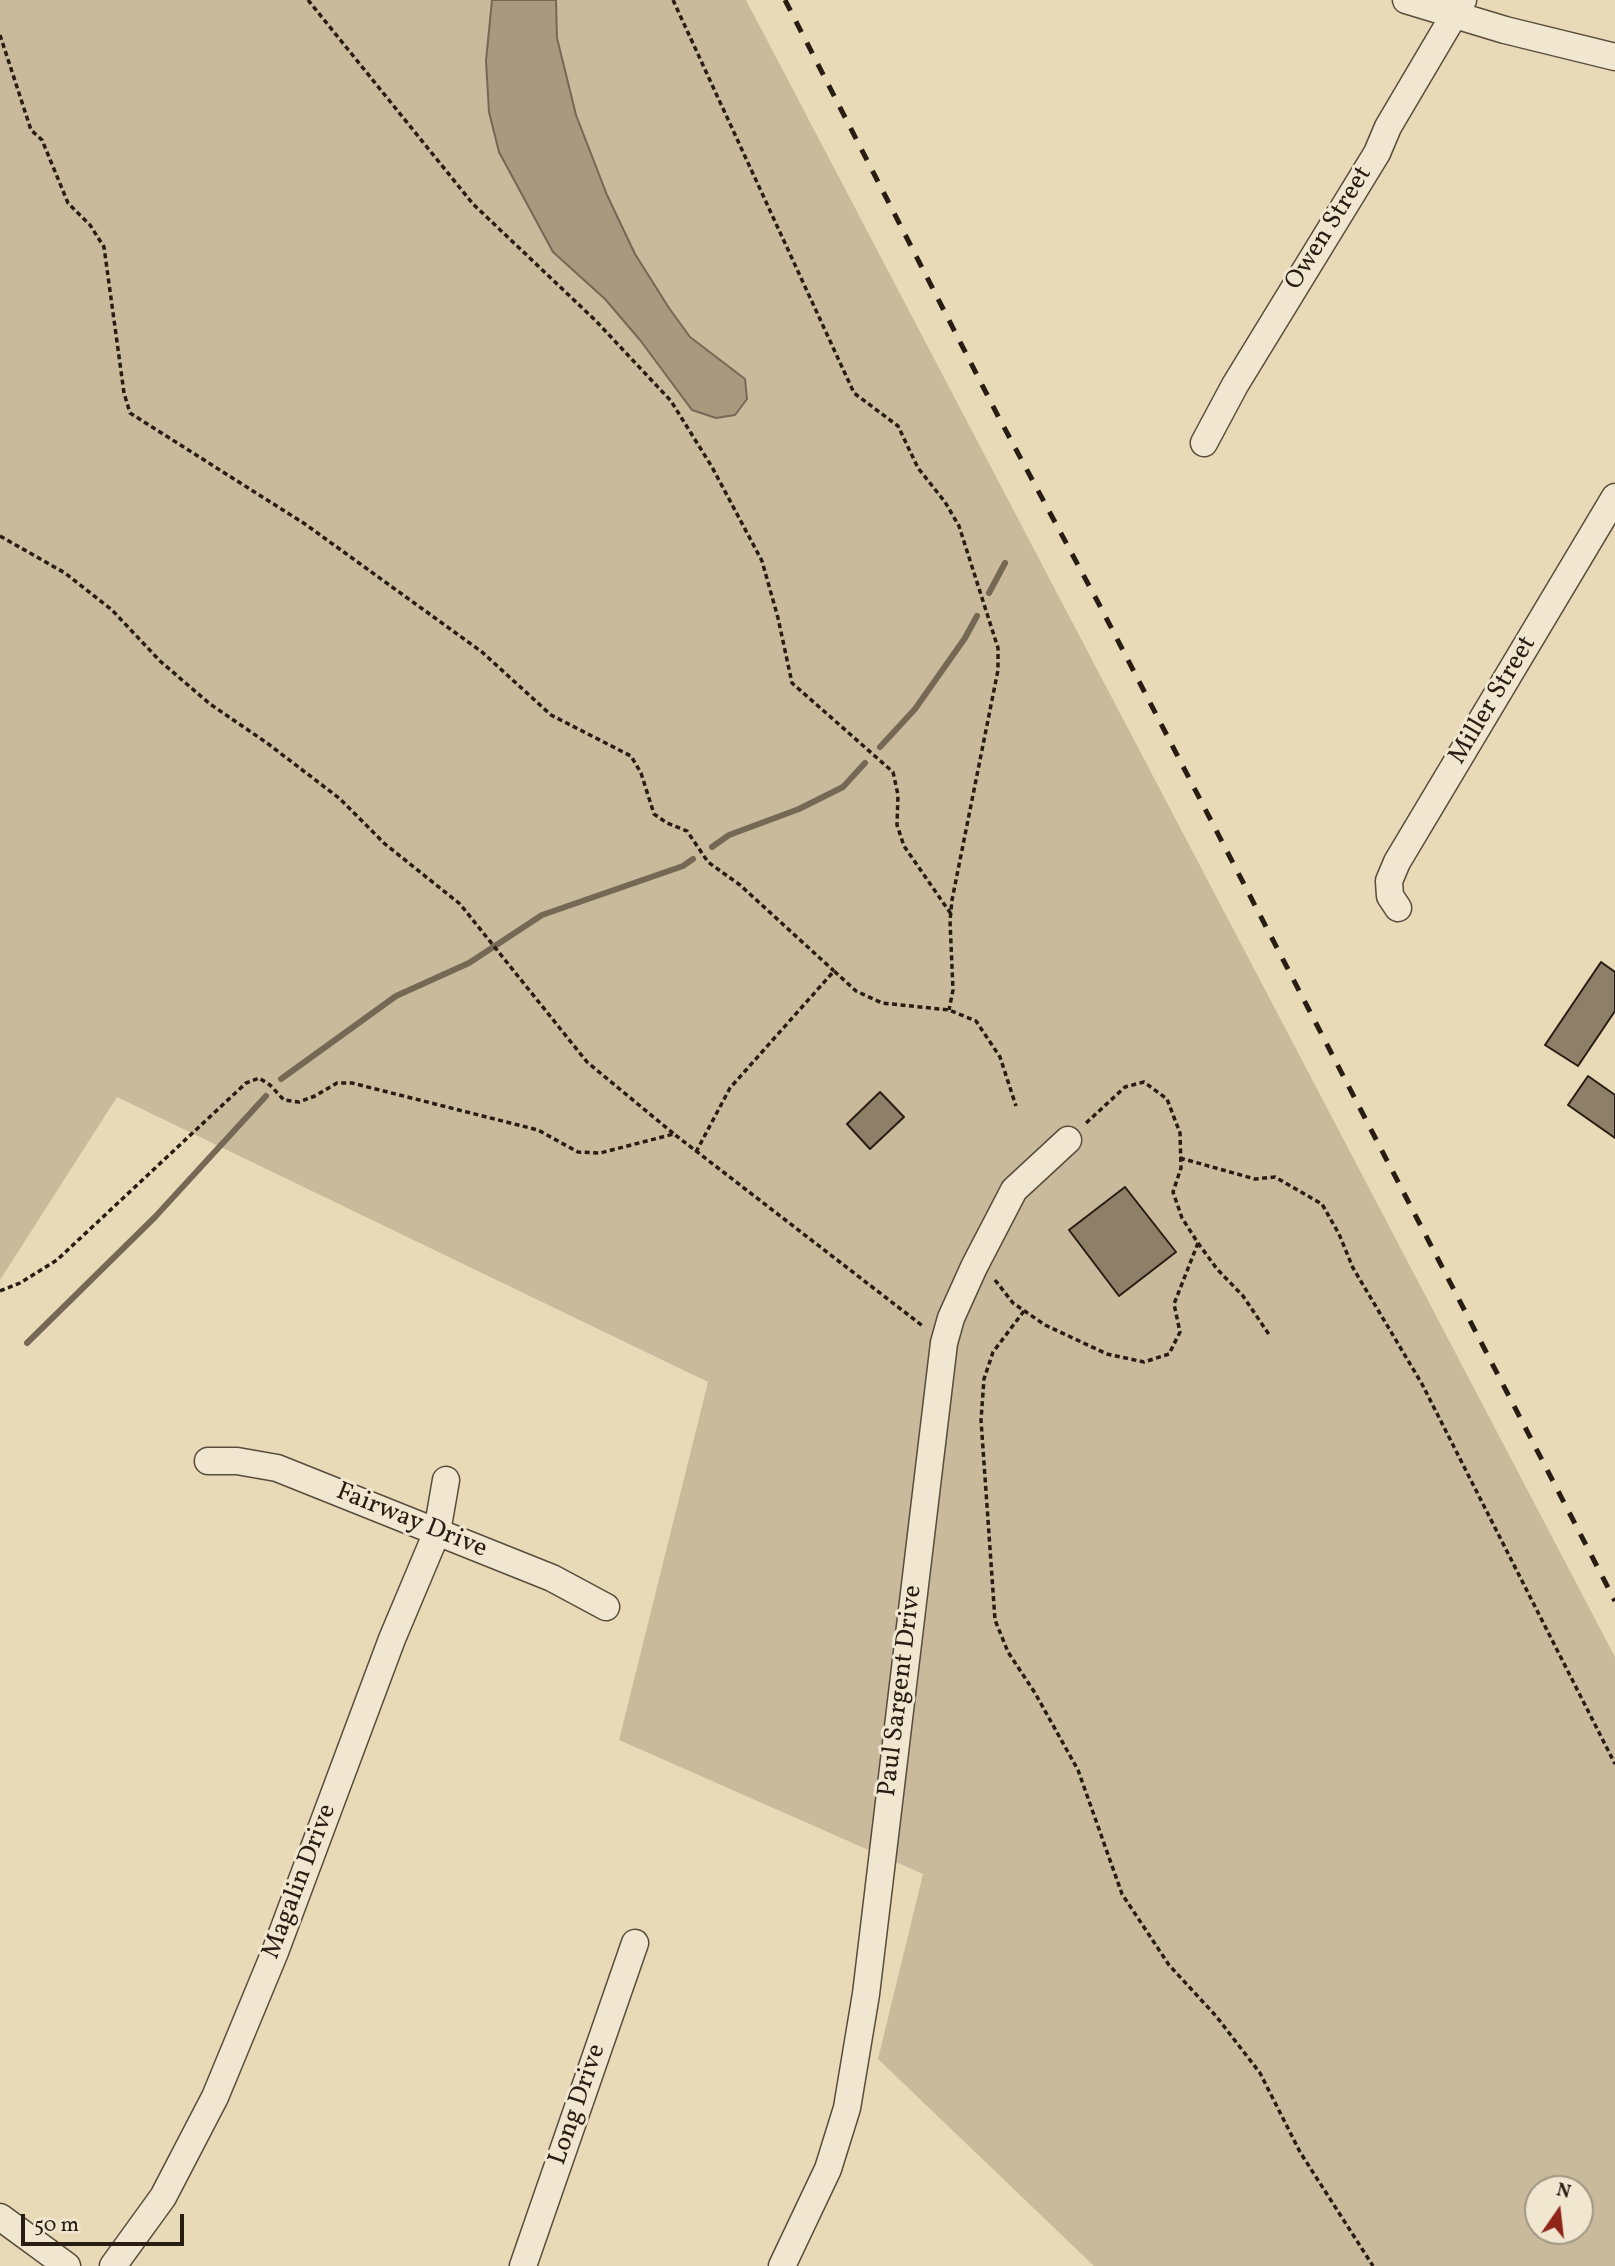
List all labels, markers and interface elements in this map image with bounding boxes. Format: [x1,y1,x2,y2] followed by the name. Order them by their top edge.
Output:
[1280,161,1380,297] street label: Owen Street
[1444,631,1544,771] street label: Miller Street
[331,1478,491,1566] street label: Fairway Drive
[874,1583,930,1799] street label: Paul Sargent Drive
[257,1800,345,1964] street label: Magalin Drive
[544,2040,614,2170] street label: Long Drive
[1524,2175,1594,2245] north arrow
[1554,2177,1573,2206] text: N
[24,2200,187,2244] scale bar
[34,2211,79,2240] text: 50 m

